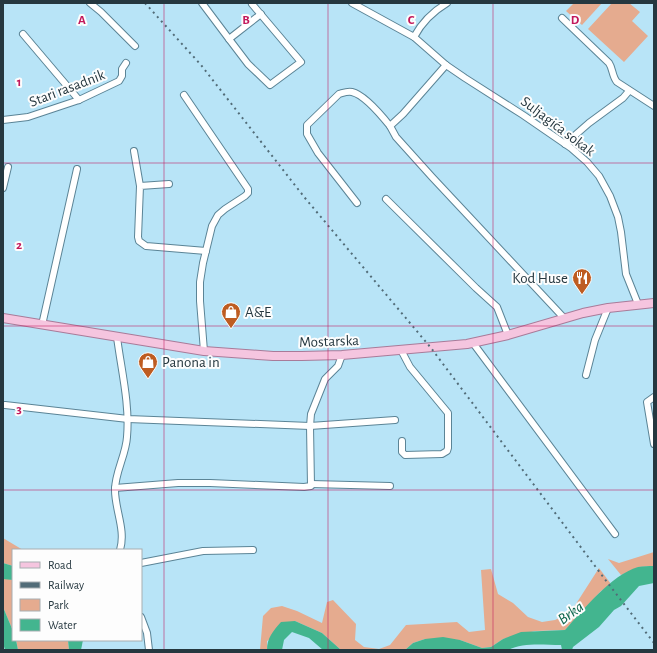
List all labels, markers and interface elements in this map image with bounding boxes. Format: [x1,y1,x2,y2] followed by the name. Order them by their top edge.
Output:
[78,14,86,27] text: A
[242,14,250,27] text: B
[408,14,415,27] text: C
[571,14,580,27] text: D
[27,67,107,110] street label: Stari rasadnik
[17,76,21,89] text: 1
[518,94,598,159] street label: Suljagića sokak
[16,239,22,252] text: 2
[571,267,593,295] restaurant icon: Kod Huse
[512,271,568,286] place label: Kod Huse
[220,301,242,329] shop icon: A&E
[245,305,271,320] place label: A&E
[299,333,359,350] street label: Mostarska
[137,351,159,379] shop icon: Panona in
[162,355,220,370] place label: Panona in
[16,403,22,416] text: 3
[12,549,142,641] legend
[48,559,72,571] text: Road
[48,579,84,592] text: Railway
[555,598,586,627] water label: Brka
[48,599,69,611] text: Park
[48,619,77,631] text: Water

